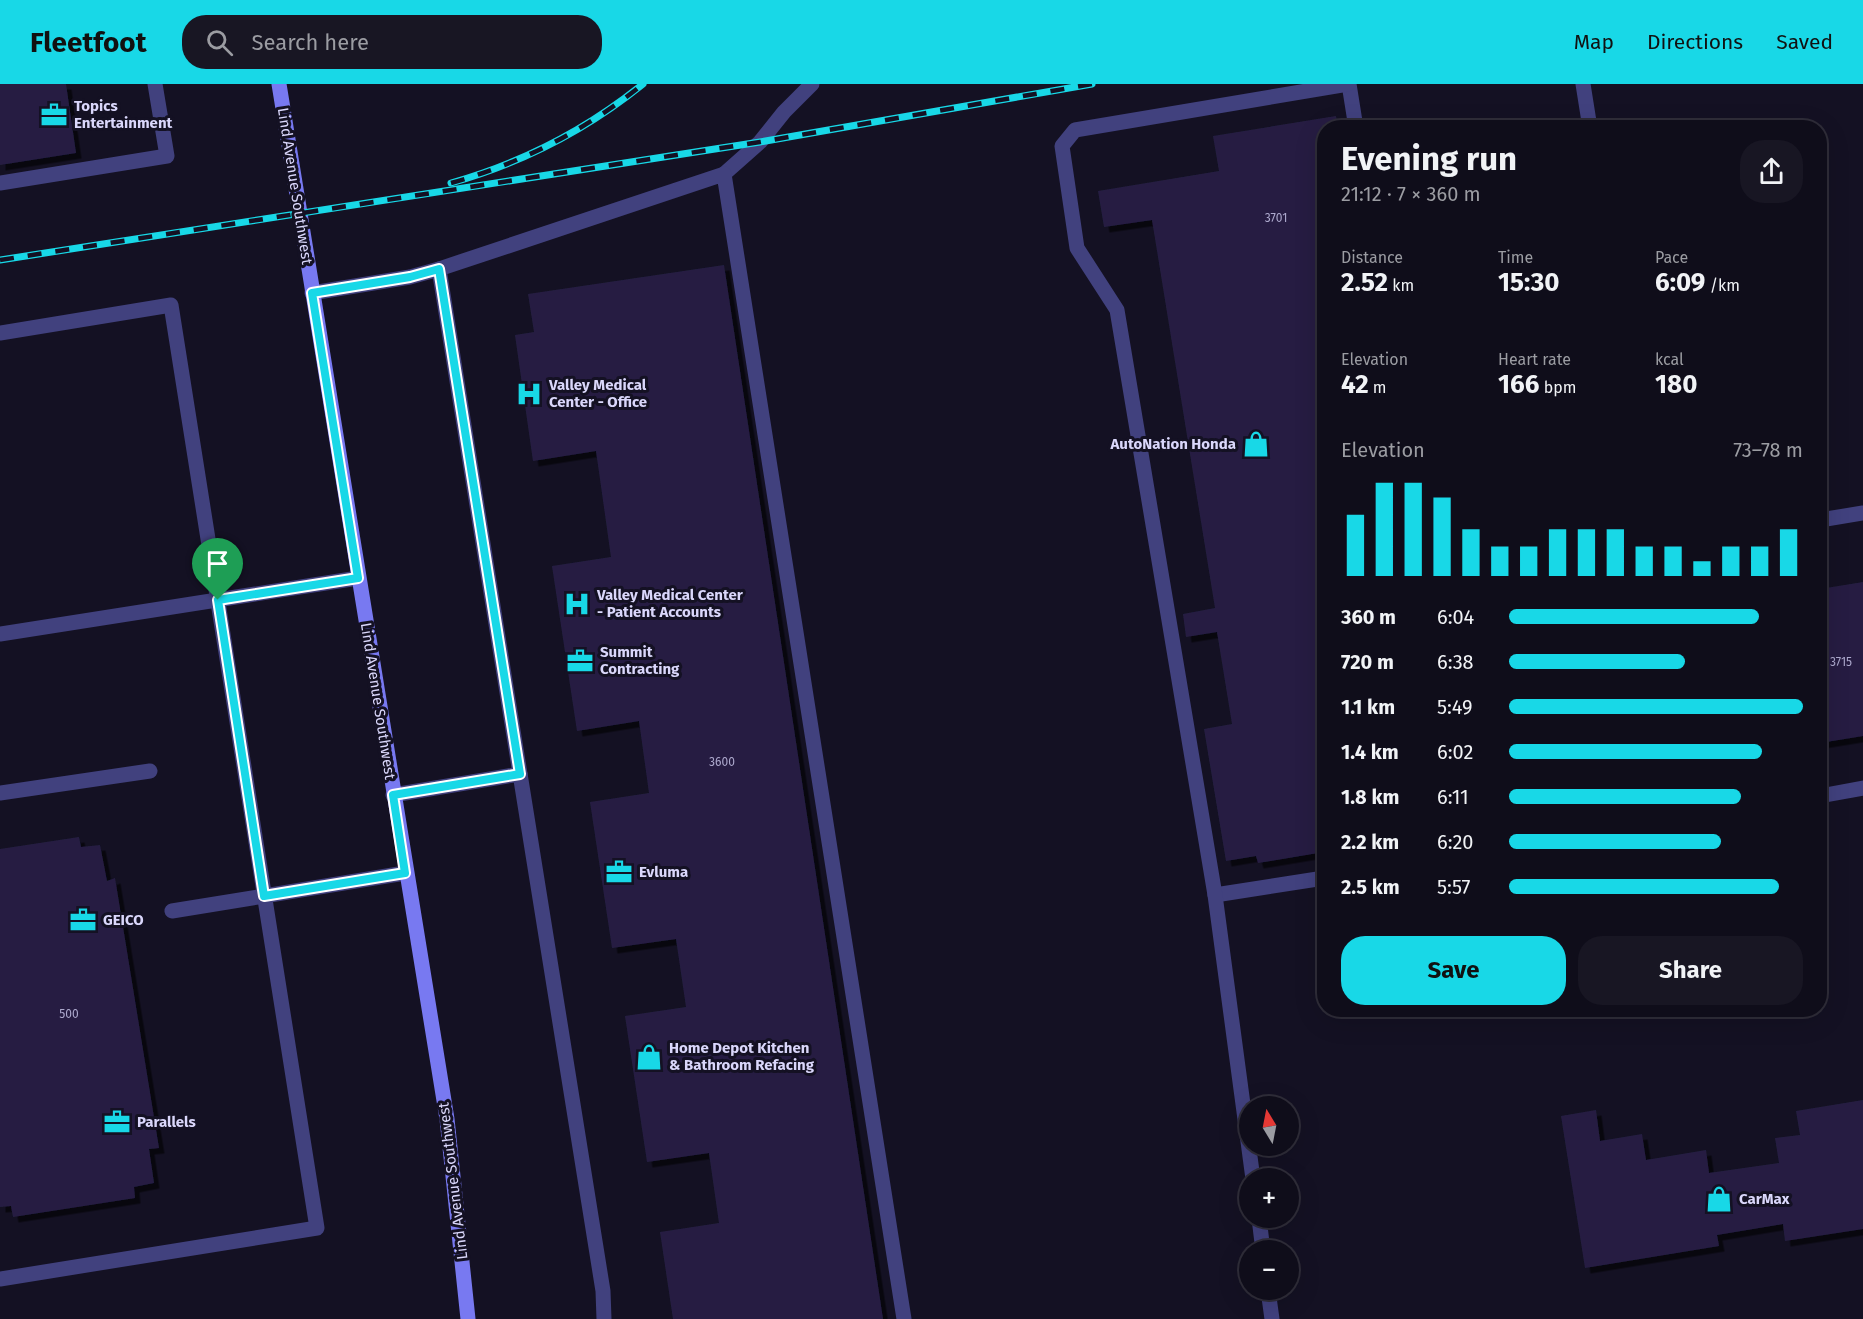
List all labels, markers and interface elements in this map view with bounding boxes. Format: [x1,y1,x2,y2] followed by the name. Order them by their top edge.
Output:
[182,15,602,69] search box
[30,26,146,59] text: Fleetfoot
[203,26,236,59] icon: search
[251,29,369,56] text: Search here
[1574,29,1614,55] text: Map
[1647,29,1743,55] text: Directions
[1776,29,1833,55] text: Saved
[74,97,173,132] place label: Topics Entertainment
[39,100,69,130] office icon: Topics Entertainment
[274,106,316,266] street label: Lind Avenue Southwest
[1341,139,1517,179] text: Evening run
[1740,140,1803,203] button: share
[1341,182,1481,206] text: 21:12 · 7 × 360 m
[1265,211,1287,225] house number: 3701
[1341,248,1403,267] text: Distance
[1498,248,1533,267] text: Time
[1655,248,1688,267] text: Pace
[1341,267,1388,298] text: 2.52
[1498,267,1559,298] text: 15:30
[1655,267,1705,298] text: 6:09
[1388,276,1414,295] text: km
[1705,276,1740,295] text: /km
[1341,350,1408,369] text: Elevation
[1498,350,1571,369] text: Heart rate
[1655,350,1684,369] text: kcal
[1341,369,1369,400] text: 42
[1498,369,1539,400] text: 166
[1655,369,1697,400] text: 180
[548,376,647,411] place label: Valley Medical Center - Office
[1369,378,1387,397] text: m
[1539,378,1576,397] text: bpm
[514,379,544,409] hospital icon: Valley Medical Center - Office
[1241,429,1271,459] shop icon: AutoNation Honda
[1110,435,1236,453] place label: AutoNation Honda
[1341,438,1425,462] text: Elevation
[1733,438,1803,462] text: 73–78 m
[192,538,243,600] pin
[201,547,234,580] icon: arrive
[596,586,744,621] place label: Valley Medical Center - Patient Accounts
[562,589,592,619] hospital icon: Valley Medical Center - Patient Accounts
[1341,605,1396,629] text: 360 m
[1437,605,1474,629] text: 6:04
[357,621,399,781] street label: Lind Avenue Southwest
[600,643,680,678] place label: Summit Contracting
[565,646,595,676] office icon: Summit Contracting
[1341,650,1394,674] text: 720 m
[1437,650,1474,674] text: 6:38
[1830,655,1852,669] house number: 3715
[1341,695,1395,719] text: 1.1 km
[1437,695,1472,719] text: 5:49
[1341,740,1399,764] text: 1.4 km
[1437,740,1473,764] text: 6:02
[709,755,735,769] house number: 3600
[1341,785,1399,809] text: 1.8 km
[1437,785,1469,809] text: 6:11
[1341,830,1399,854] text: 2.2 km
[1437,830,1474,854] text: 6:20
[604,857,634,887] office icon: Evluma
[639,863,688,881] place label: Evluma
[1341,875,1400,899] text: 2.5 km
[1437,875,1470,899] text: 5:57
[68,905,98,935] office icon: GEICO
[103,911,144,929] place label: GEICO
[1341,936,1566,1005] button: Save
[1578,936,1803,1005] button: Share
[59,1007,79,1021] house number: 500
[669,1039,815,1074] place label: Home Depot Kitchen & Bathroom Refacing
[634,1042,664,1072] shop icon: Home Depot Kitchen & Bathroom Refacing
[1239,1096,1299,1156] north arrow
[1239,1096,1299,1300] map controls
[434,1101,472,1261] street label: Lind Avenue Southwest
[102,1107,132,1137] office icon: Parallels
[137,1113,196,1131] place label: Parallels
[1239,1168,1299,1228] button: +
[1704,1184,1734,1214] shop icon: CarMax
[1739,1190,1790,1208] place label: CarMax
[1239,1240,1299,1300] button: −

